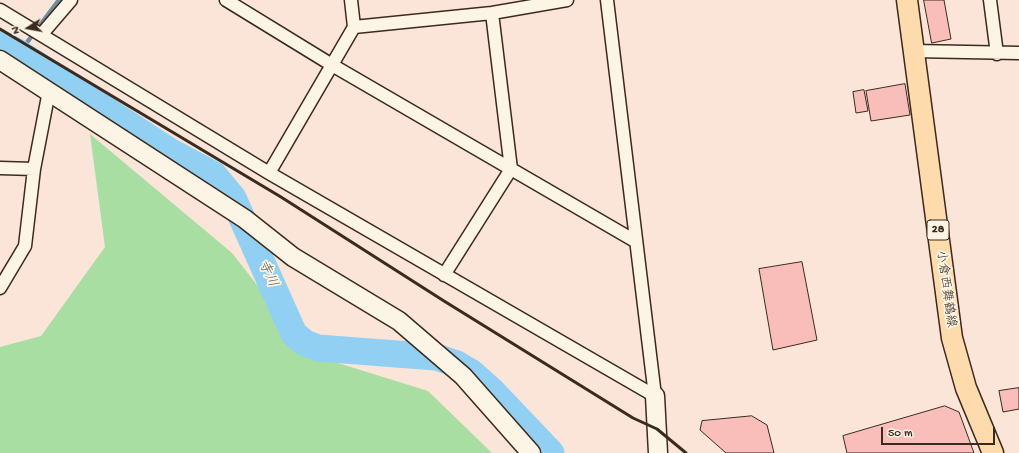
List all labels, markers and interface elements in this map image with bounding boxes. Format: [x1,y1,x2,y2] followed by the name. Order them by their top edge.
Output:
[8,8,48,48] north arrow
[10,26,23,35] text: N
[927,220,949,240] road number: 28
[932,249,958,329] street label: 小倉西舞鶴線
[254,258,280,290] water label: 寺川
[883,419,997,445] scale bar
[888,427,913,441] text: 50 m

